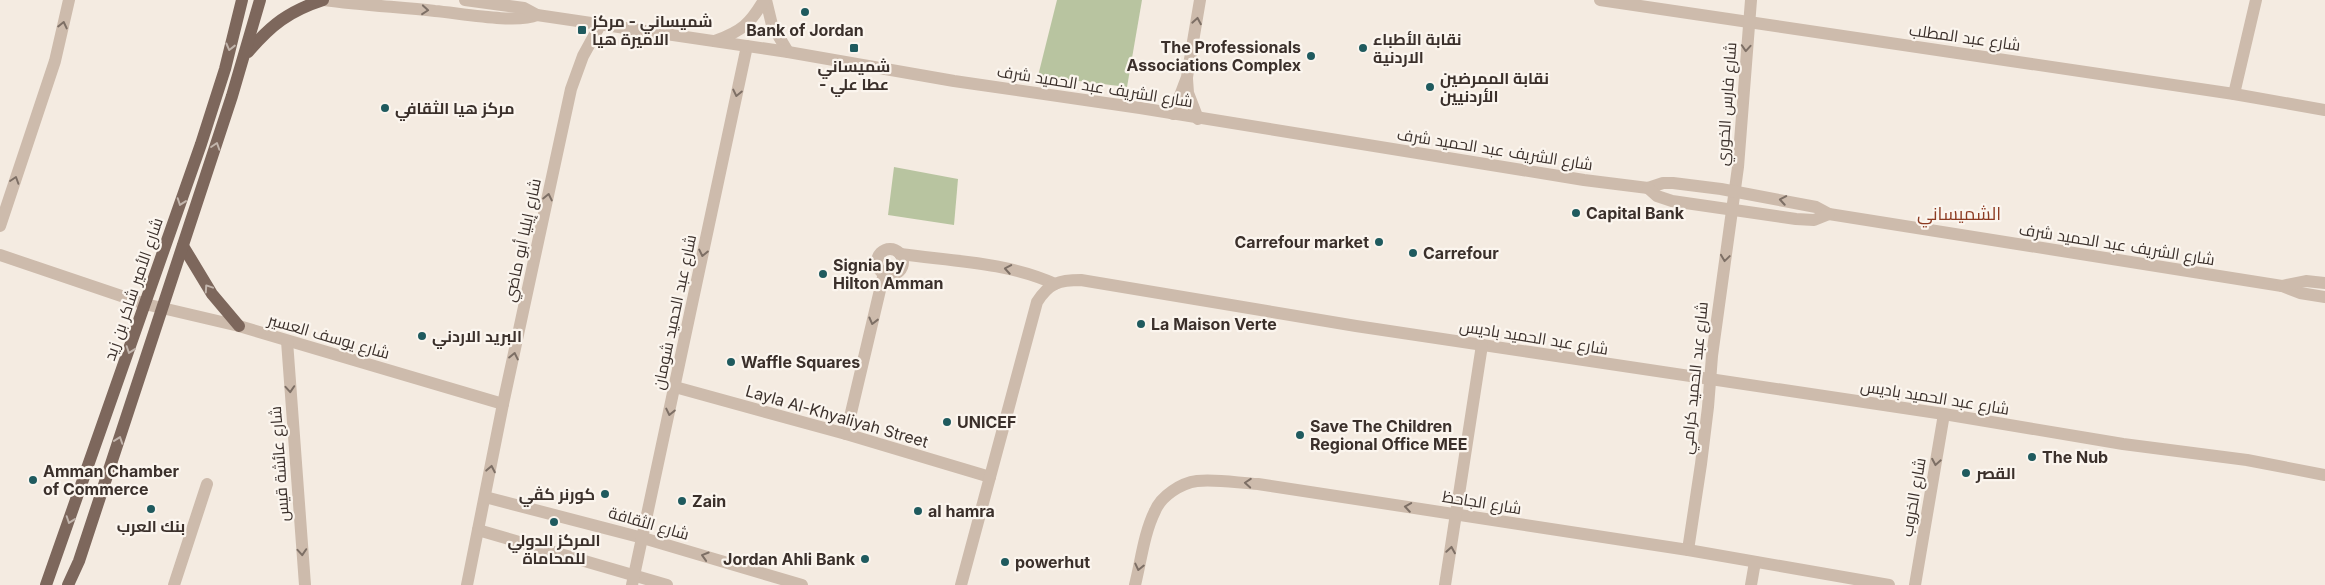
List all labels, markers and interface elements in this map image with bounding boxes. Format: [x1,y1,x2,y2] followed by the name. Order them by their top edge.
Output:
[421,4,429,15] one-way arrow
[799,6,811,18] marker: Bank of Jordan
[591,11,713,49] place label: شميساني - مركز الاميرة هيا
[1191,17,1201,25] one-way arrow
[1908,19,2022,57] street label: شارع عبد المطلب
[57,20,68,29] one-way arrow
[746,20,864,40] place label: Bank of Jordan
[576,24,588,36] marker: شميساني - مركز الاميرة هيا
[1373,29,1462,67] place label: نقابة الأطباء الاردنية
[1127,37,1301,75] place label: The Professionals Associations Complex
[1712,41,1744,167] street label: شارع فارس الخوري
[848,42,860,54] marker: شميساني - عطا علي
[1357,42,1369,54] marker: نقابة الأطباء الاردنية
[225,43,236,52] one-way arrow
[1741,45,1752,53] one-way arrow
[1305,50,1317,62] marker: The Professionals Associations Complex
[818,56,890,97] place label: شميساني - عطا علي
[995,61,1194,113] street label: شارع الشريف عبد الحميد شرف
[1440,68,1549,106] place label: نقابة الممرضين الأردنيين
[1424,81,1436,93] marker: نقابة الممرضين الأردنيين
[732,89,742,98] one-way arrow
[395,98,514,121] place label: مركز هيا الثقافي
[379,102,391,114] marker: مركز هيا الثقافي
[1395,124,1594,176] street label: شارع الشريف عبد الحميد شرف
[210,142,220,151] one-way arrow
[10,176,20,185] one-way arrow
[499,176,548,304] street label: شارع إيليا أبو ماضي
[542,193,553,201] one-way arrow
[1779,196,1787,206] one-way arrow
[177,197,187,206] one-way arrow
[1586,203,1685,223] place label: Capital Bank
[1917,203,2001,228] district label: الشميساني
[1570,207,1582,219] marker: Capital Bank
[99,215,169,364] street label: شارع الأمير شاكر بن زيد
[2017,219,2216,271] street label: شارع الشريف عبد الحميد شرف
[1235,232,1369,252] place label: Carrefour market
[648,233,702,392] street label: شارع عبد الحميد شومان
[1373,236,1385,248] marker: Carrefour market
[1423,243,1499,263] place label: Carrefour
[1407,247,1419,259] marker: Carrefour
[698,248,709,257] one-way arrow
[1720,254,1731,262] one-way arrow
[833,255,944,293] place label: Signia by Hilton Amman
[1004,265,1013,275] one-way arrow
[817,268,829,280] marker: Signia by Hilton Amman
[205,284,214,294] one-way arrow
[1676,301,1716,456] street label: شارع عبد الحميد كرامي
[264,309,392,365] street label: شارع يوسف العسير
[1151,314,1277,334] place label: La Maison Verte
[1458,315,1610,361] street label: شارع عبد الحميد باديس
[868,316,879,325] one-way arrow
[1135,318,1147,330] marker: La Maison Verte
[432,326,522,349] place label: البريد الاردني
[416,330,428,342] marker: البريد الاردني
[126,345,136,354] one-way arrow
[508,351,518,360] one-way arrow
[741,352,860,372] place label: Waffle Squares
[725,356,737,368] marker: Waffle Squares
[1859,375,2011,421] street label: شارع عبد الحميد باديس
[743,380,931,452] street label: Layla Al-Khyaliyah Street
[284,386,295,394] one-way arrow
[265,405,295,522] street label: شارع عائشة قيس
[665,407,676,416] one-way arrow
[957,412,1016,432] place label: UNICEF
[941,416,953,428] marker: UNICEF
[1310,416,1467,454] place label: Save The Children Regional Office MEE
[1294,429,1306,441] marker: Save The Children Regional Office MEE
[113,436,123,445] one-way arrow
[2042,447,2108,467] place label: The Nub
[2026,451,2038,463] marker: The Nub
[1896,456,1932,538] street label: شارع الخروب
[1931,458,1941,466] one-way arrow
[43,461,179,499] place label: Amman Chamber of Commerce
[1975,463,2016,483] place label: القصر
[485,464,495,473] one-way arrow
[1960,467,1972,479] marker: القصر
[27,474,39,486] marker: Amman Chamber of Commerce
[1243,478,1251,489] one-way arrow
[519,484,595,507] place label: كورنر كڤي
[1441,486,1523,520] street label: شارع الجاحظ
[599,488,611,500] marker: كورنر كڤي
[692,491,726,511] place label: Zain
[676,495,688,507] marker: Zain
[928,501,995,521] place label: al hamra
[606,502,692,546] street label: شارع الثقافة
[1404,502,1412,513] one-way arrow
[145,503,157,515] marker: بنك العرب
[912,505,924,517] marker: al hamra
[66,515,76,523] one-way arrow
[117,516,185,536] place label: بنك العرب
[548,516,560,528] marker: المركز الدولي للمحاماة
[507,530,601,568] place label: المركز الدولي للمحاماة
[1445,545,1455,554] one-way arrow
[297,548,308,556] one-way arrow
[723,549,856,569] place label: Jordan Ahli Bank
[701,551,709,561] one-way arrow
[1015,552,1090,572] place label: powerhut
[859,553,871,565] marker: Jordan Ahli Bank
[999,556,1011,568] marker: powerhut
[1134,563,1145,572] one-way arrow

